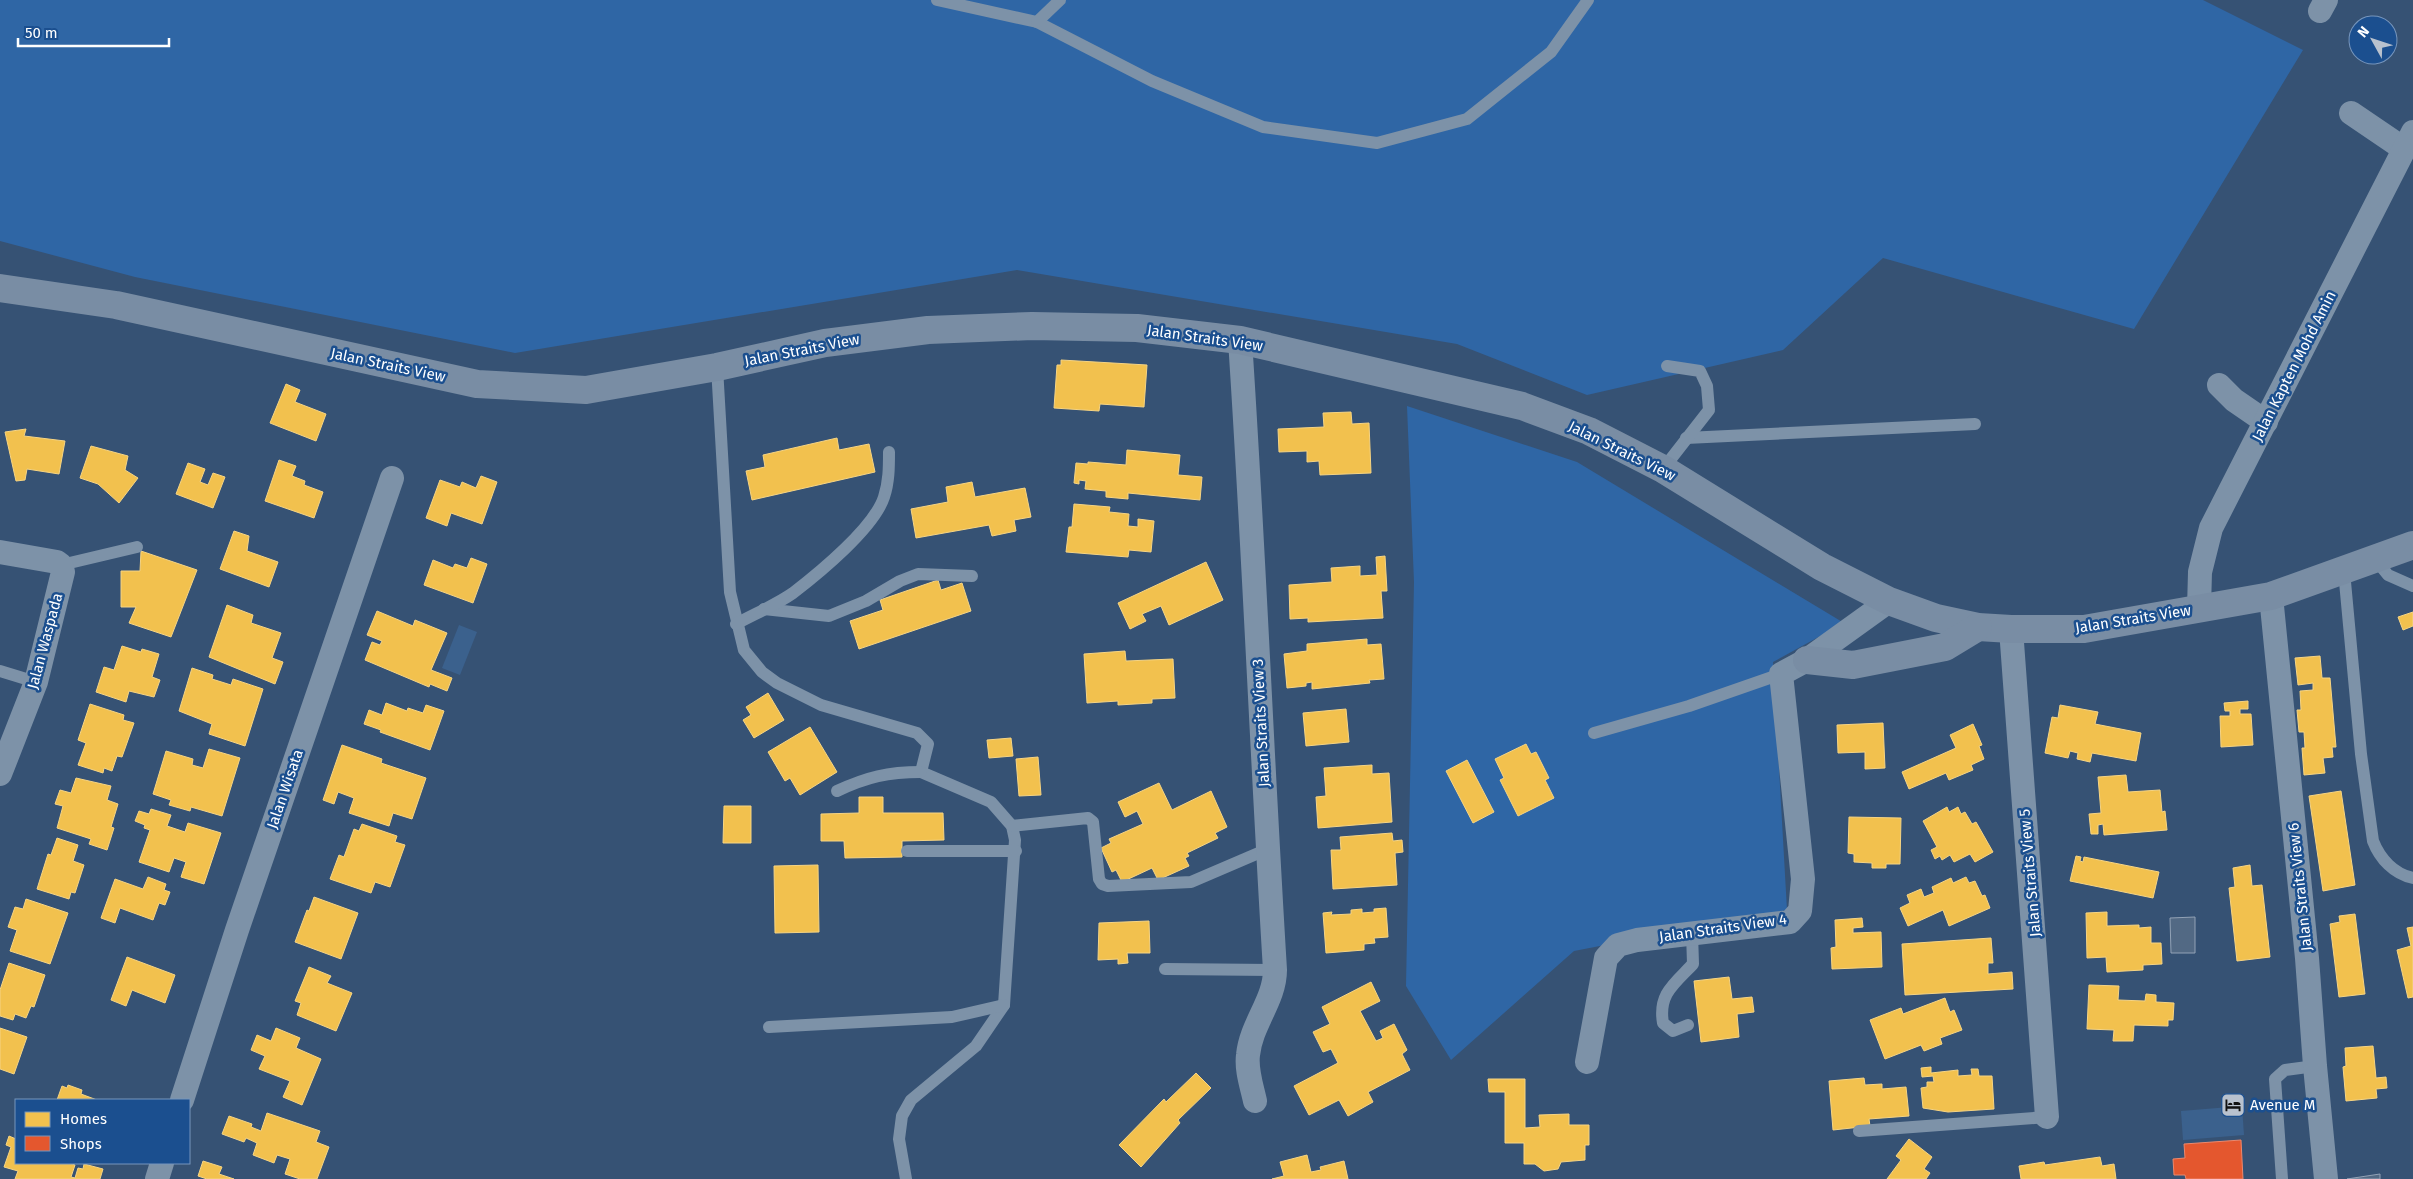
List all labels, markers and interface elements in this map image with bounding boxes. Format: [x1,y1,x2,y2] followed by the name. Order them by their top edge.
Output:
[18,15,169,47] scale bar
[2348,15,2398,65] north arrow
[2354,23,2373,41] text: N
[25,24,58,42] text: 50 m
[2248,288,2340,444] street label: Jalan Kapten Mohd Amin
[1146,321,1264,355] street label: Jalan Straits View
[743,330,861,370] street label: Jalan Straits View
[329,344,447,386] street label: Jalan Straits View
[1565,417,1679,485] street label: Jalan Straits View
[24,591,66,691] street label: Jalan Waspada
[2074,601,2192,637] street label: Jalan Straits View
[1249,658,1273,788] street label: Jalan Straits View 3
[263,747,307,831] street label: Jalan Wisata
[2015,808,2045,938] street label: Jalan Straits View 5
[2284,822,2316,952] street label: Jalan Straits View 6
[1658,910,1788,946] street label: Jalan Straits View 4
[2220,1092,2246,1118] hotel icon: Avenue M
[2250,1096,2315,1114] place label: Avenue M
[15,1099,190,1164] legend
[60,1110,107,1128] text: Homes
[60,1135,102,1153] text: Shops

